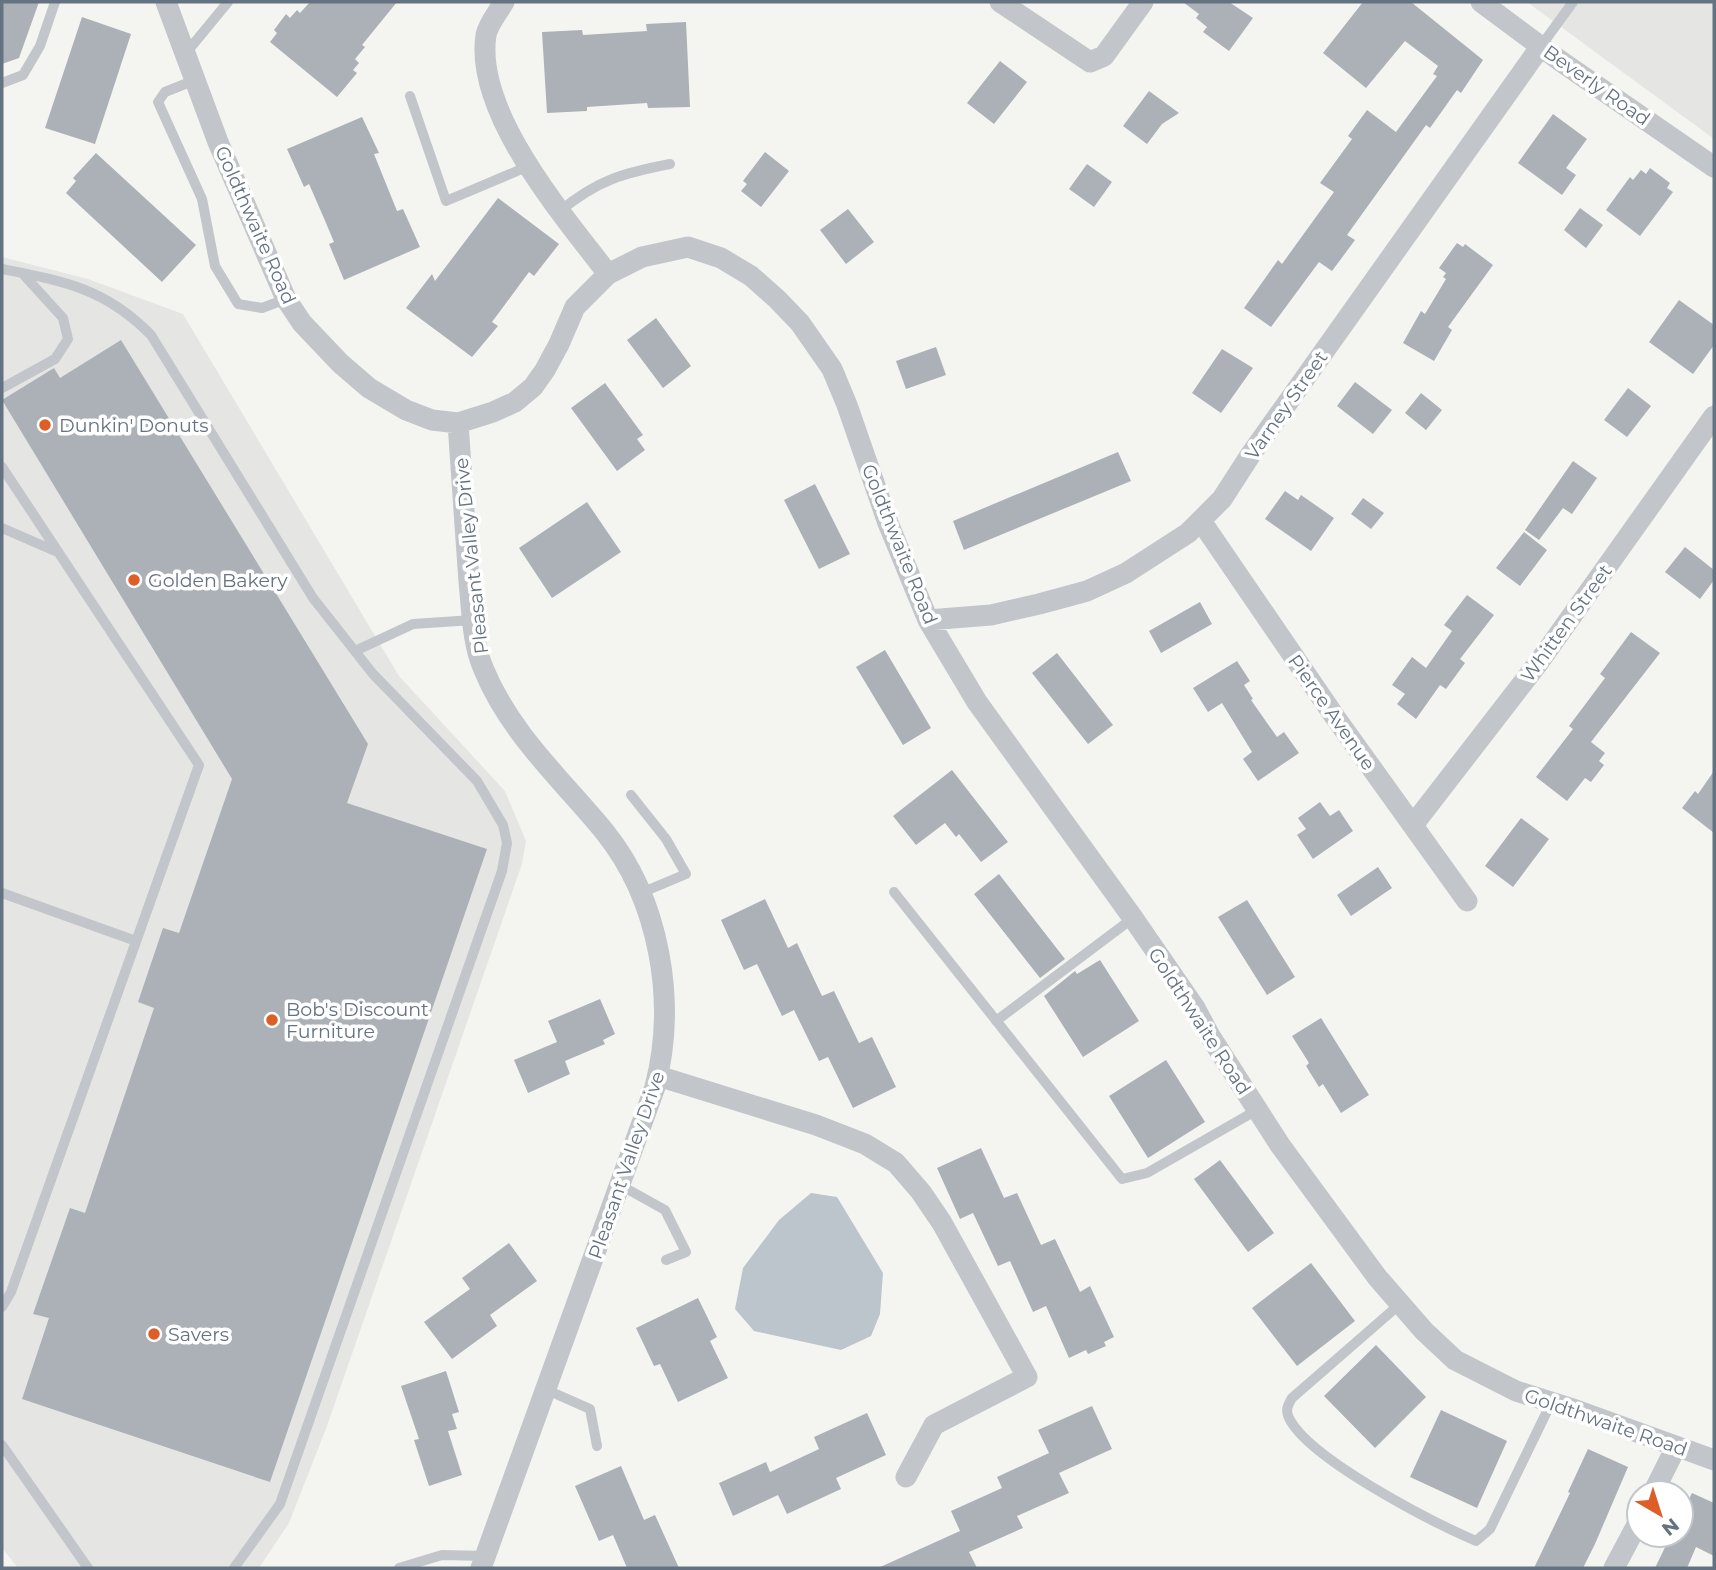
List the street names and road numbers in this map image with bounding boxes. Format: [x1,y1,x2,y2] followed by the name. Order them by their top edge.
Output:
[1539,40,1654,131] street label: Beverly Road
[210,143,301,308] street label: Goldthwaite Road
[1240,346,1333,464] street label: Varney Street
[450,457,493,655] street label: Pleasant Valley Drive
[857,461,942,628] street label: Goldthwaite Road
[1516,560,1617,687] street label: Whitten Street
[1283,650,1380,775] street label: Pierce Avenue
[1143,943,1256,1099] street label: Goldthwaite Road
[583,1068,669,1262] street label: Pleasant Valley Drive
[1521,1384,1690,1461] street label: Goldthwaite Road

